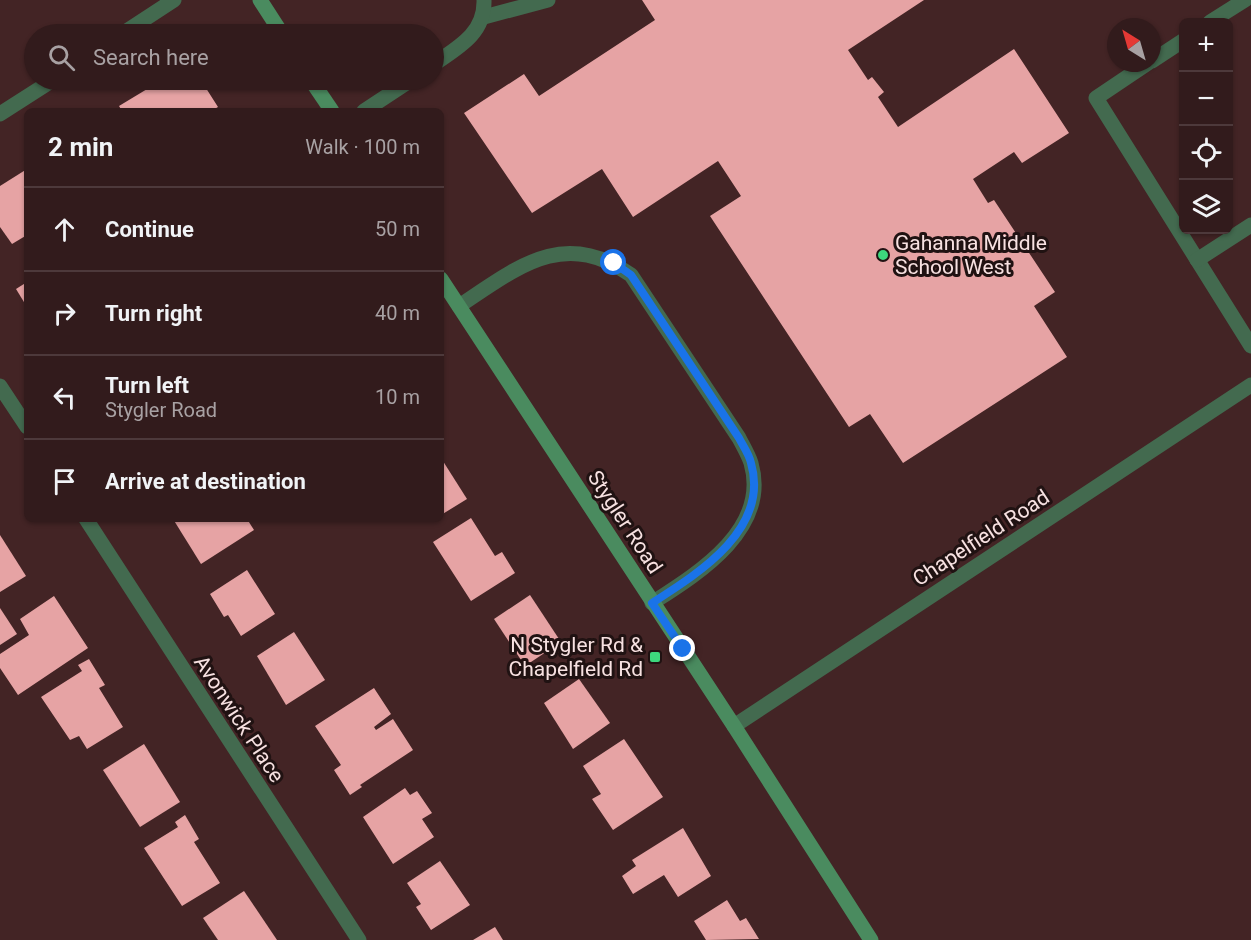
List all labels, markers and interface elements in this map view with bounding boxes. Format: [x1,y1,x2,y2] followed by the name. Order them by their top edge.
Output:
[1107,18,1161,72] north arrow
[1179,18,1233,234] map controls
[1179,18,1233,72] button: +
[24,24,444,90] search box
[45,41,78,74] icon: search
[93,45,209,70] text: Search here
[1179,72,1233,126] button: −
[1179,126,1233,180] button: locate
[48,132,113,162] text: 2 min
[305,135,420,159] text: Walk · 100 m
[1179,180,1233,234] button: layers
[48,213,81,246] icon: ahead
[105,217,194,242] text: Continue
[375,217,420,241] text: 50 m
[895,231,1047,279] place label: Gahanna Middle School West
[876,248,890,262] marker: Gahanna Middle School West
[600,249,626,275] route start
[48,297,81,330] icon: right
[105,301,202,326] text: Turn right
[375,301,420,325] text: 40 m
[105,373,189,398] text: Turn left
[48,381,81,414] icon: left
[375,385,420,409] text: 10 m
[105,398,217,422] text: Stygler Road
[48,465,81,498] icon: arrive
[583,466,667,578] street label: Stygler Road
[105,469,306,494] text: Arrive at destination
[908,485,1054,591] street label: Chapelfield Road
[509,633,643,681] place label: N Stygler Rd & Chapelfield Rd
[669,635,695,661] route end
[648,650,662,664] marker: N Stygler Rd & Chapelfield Rd
[189,651,289,787] street label: Avonwick Place

